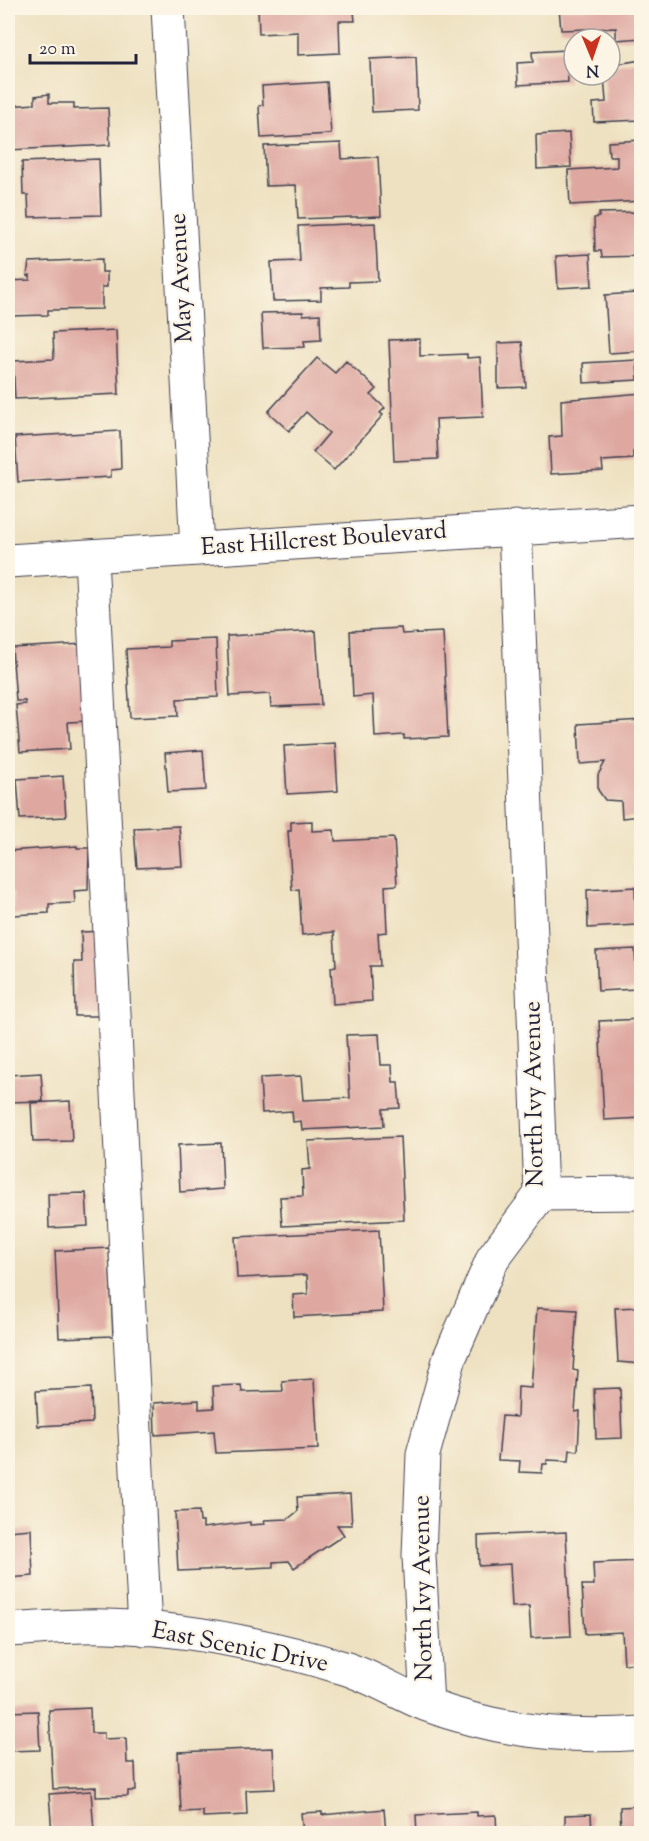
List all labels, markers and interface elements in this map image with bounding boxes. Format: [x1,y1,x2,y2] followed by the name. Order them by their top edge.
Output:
[30,27,136,65] scale bar
[562,27,622,87] north arrow
[39,37,76,63] text: 20 m
[585,58,599,81] text: N
[162,212,202,344] street label: May Avenue
[200,514,448,566] street label: East Hillcrest Boulevard
[516,1001,554,1187] street label: North Ivy Avenue
[405,1495,443,1681] street label: North Ivy Avenue
[149,1614,331,1682] street label: East Scenic Drive

